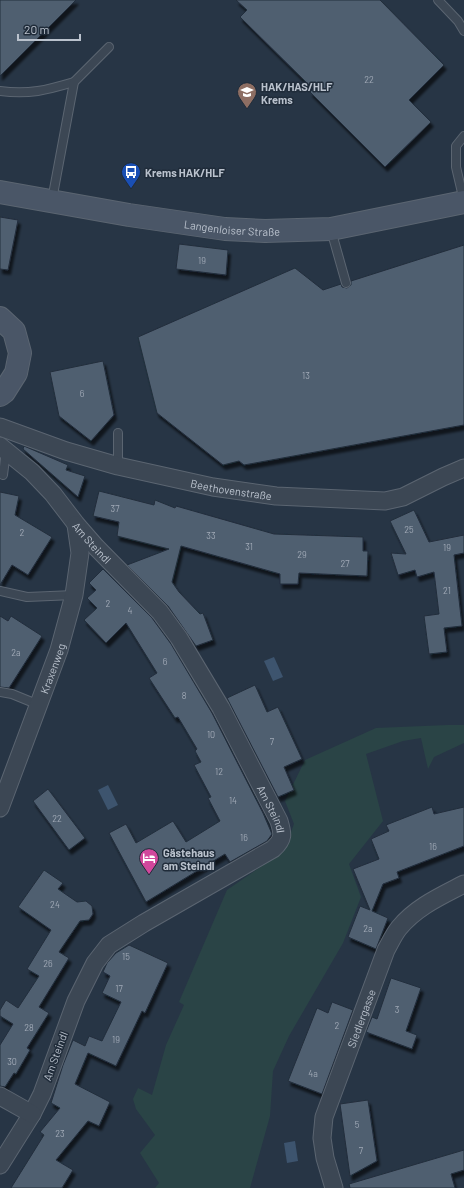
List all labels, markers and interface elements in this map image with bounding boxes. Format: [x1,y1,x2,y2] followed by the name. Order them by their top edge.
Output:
[18,16,80,42] scale bar
[24,22,50,36] text: 20 m
[364,74,374,85] house number: 22
[261,80,332,106] place label: HAK/HAS/HLF Krems
[236,81,258,109] school or university icon: HAK/HAS/HLF Krems
[120,161,142,189] bus stop icon: Krems HAK/HLF
[145,166,225,179] place label: Krems HAK/HLF
[183,217,280,238] street label: Langenloiser Straße
[198,255,206,266] house number: 19
[302,370,310,381] house number: 13
[80,388,85,399] house number: 6
[189,476,273,502] street label: Beethovenstraße
[111,503,120,514] house number: 37
[70,519,114,566] street label: Am Steindl
[404,524,414,535] house number: 25
[20,527,25,538] house number: 2
[206,530,216,541] house number: 33
[245,541,253,552] house number: 31
[443,542,451,553] house number: 19
[297,549,307,560] house number: 29
[340,558,350,569] house number: 27
[443,585,451,596] house number: 21
[106,598,111,609] house number: 2
[128,605,133,616] house number: 4
[37,642,67,695] street label: Kraxenweg
[11,647,21,658] house number: 2a
[163,656,168,667] house number: 6
[182,690,187,701] house number: 8
[207,729,215,740] house number: 10
[270,736,275,747] house number: 7
[215,766,223,777] house number: 12
[255,783,288,833] street label: Am Steindl
[229,795,237,806] house number: 14
[52,813,62,824] house number: 22
[240,832,248,843] house number: 16
[429,841,437,852] house number: 16
[163,846,215,872] place label: Gästehaus am Steindl
[138,847,160,875] hotel icon: Gästehaus am Steindl
[50,899,60,910] house number: 24
[363,923,373,934] house number: 2a
[122,951,130,962] house number: 15
[43,958,53,969] house number: 26
[115,983,123,994] house number: 17
[344,987,377,1049] street label: Siedlergasse
[395,1004,400,1015] house number: 3
[335,1020,340,1031] house number: 2
[24,1022,34,1033] house number: 28
[40,1030,70,1082] street label: Am Steindl
[112,1034,120,1045] house number: 19
[7,1056,17,1067] house number: 30
[308,1068,318,1079] house number: 4a
[355,1119,360,1130] house number: 5
[55,1128,65,1139] house number: 23
[359,1145,364,1156] house number: 7

